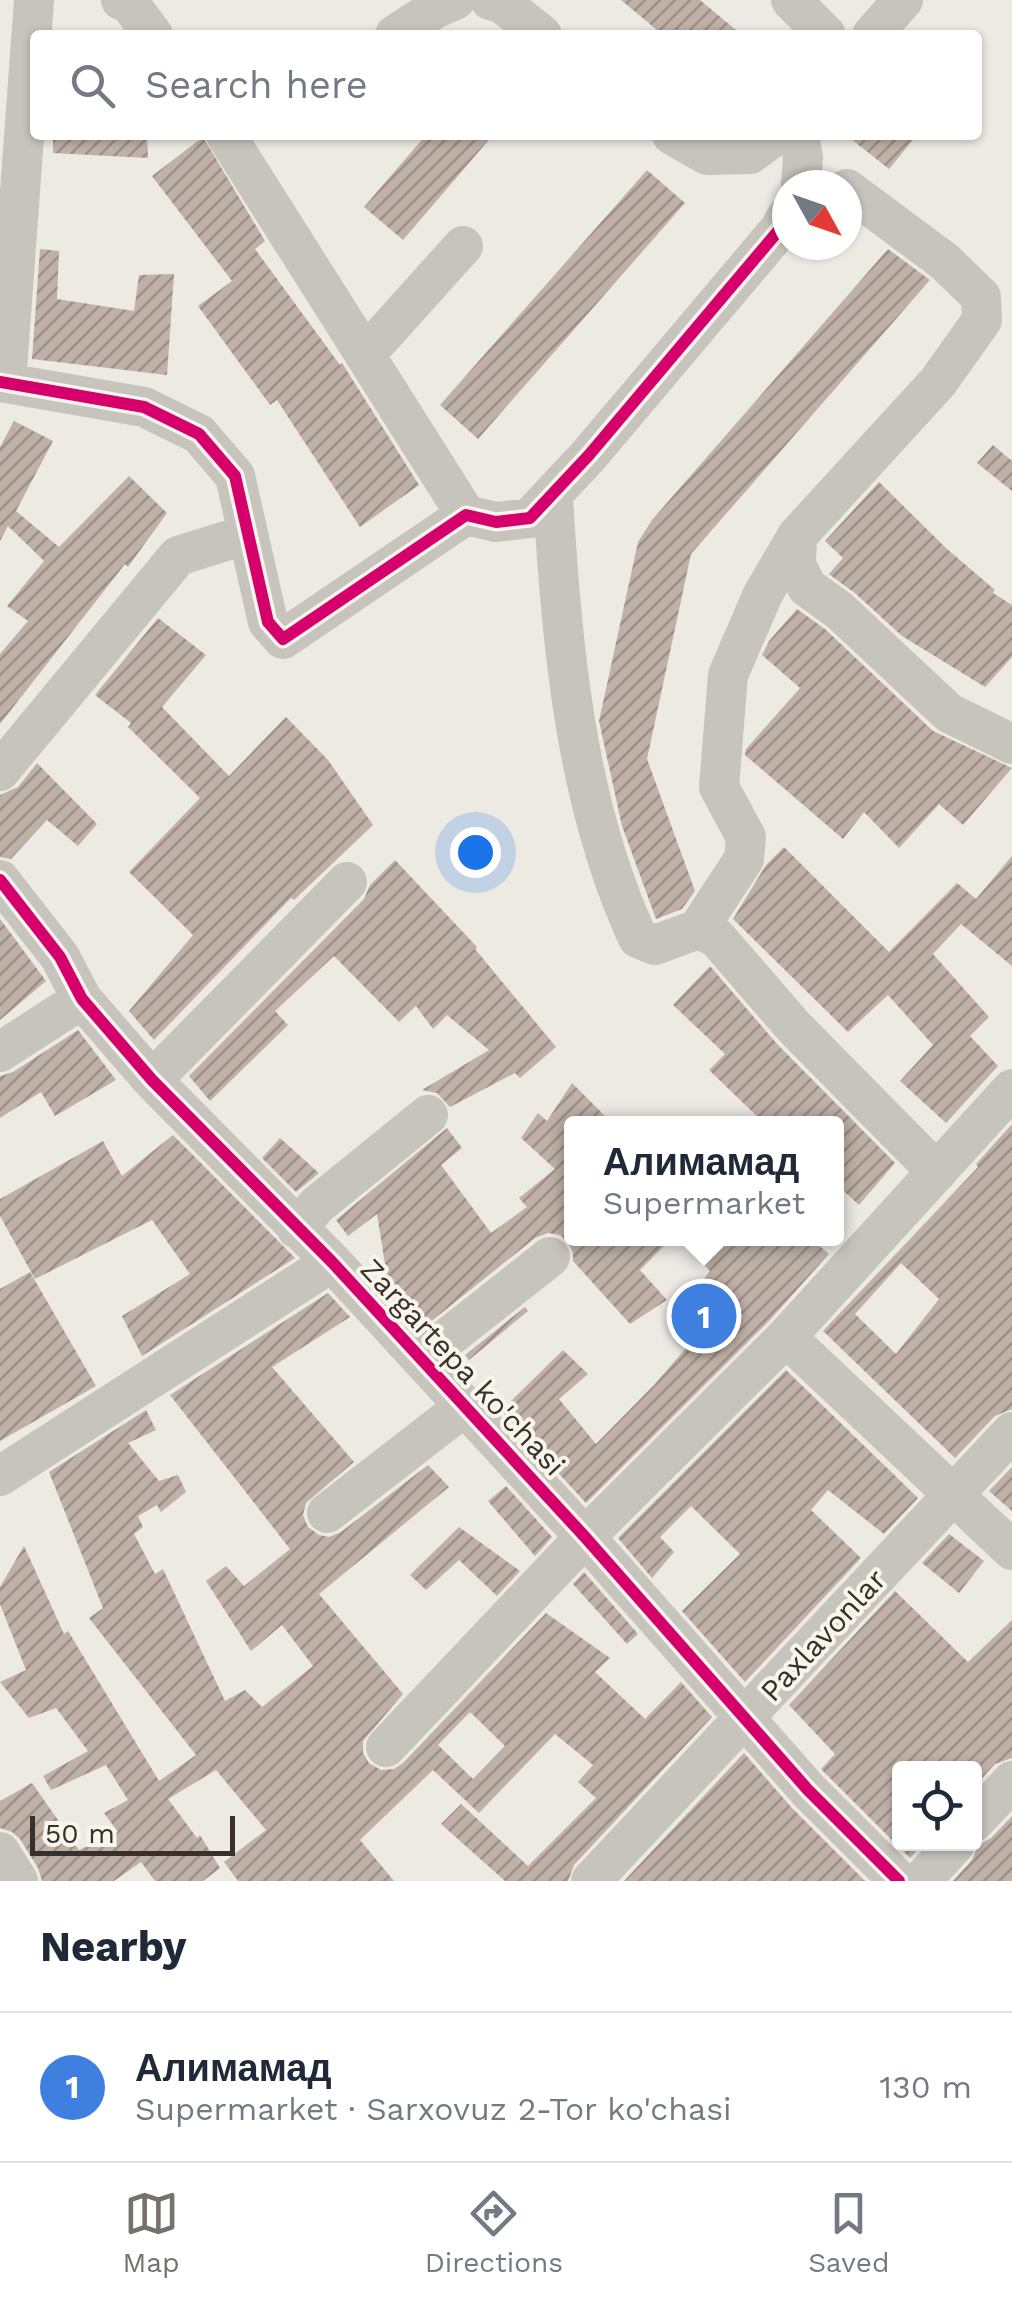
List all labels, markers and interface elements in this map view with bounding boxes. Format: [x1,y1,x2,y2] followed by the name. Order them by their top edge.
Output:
[30,30,982,140] search box
[65,58,120,113] icon: search
[145,63,368,107] text: Search here
[772,170,862,260] north arrow
[450,827,501,878] your location
[564,1116,844,1246] popup
[603,1140,799,1184] text: Алимамад
[603,1184,805,1222] text: Supermarket
[354,1251,572,1483] street label: Zargartepa ko'chasi
[672,1278,736,1354] pin: 1
[753,1562,893,1708] street label: Paxlavonlar
[892,1761,982,1851] map controls
[892,1761,982,1851] button: locate
[30,1811,235,1856] scale bar
[45,1817,115,1850] text: 50 m
[40,1922,187,1971] text: Nearby
[135,2046,332,2090] text: Алимамад
[66,2068,79,2106] text: 1
[880,2068,972,2106] text: 130 m
[135,2090,732,2128] text: Supermarket · Sarxovuz 2-Tor ko'chasi
[123,2186,180,2279] tab: Map
[425,2186,563,2279] tab: Directions
[808,2186,889,2279] tab: Saved

